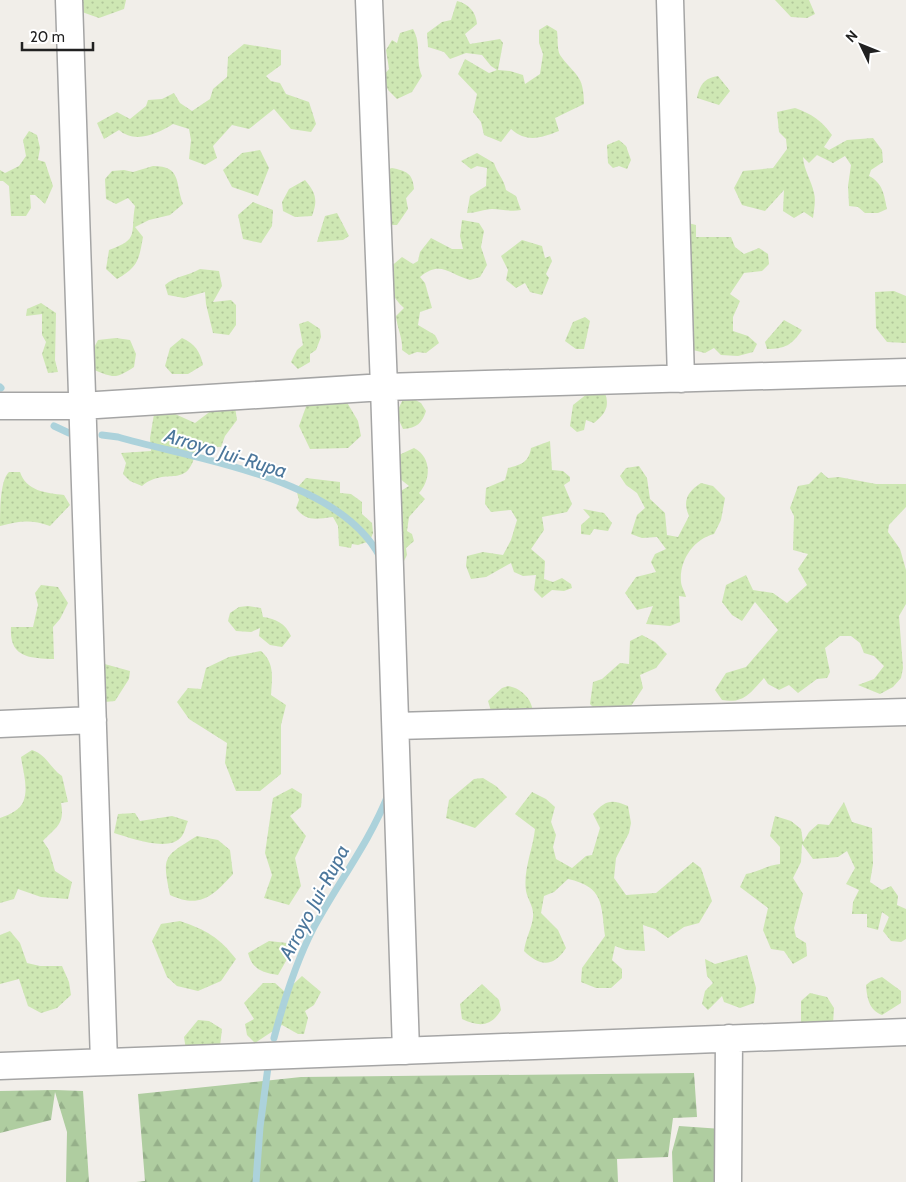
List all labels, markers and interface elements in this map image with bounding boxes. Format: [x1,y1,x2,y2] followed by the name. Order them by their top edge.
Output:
[22,20,94,52] scale bar
[836,20,886,70] north arrow
[842,26,861,46] text: N
[30,28,65,46] text: 20 m
[161,423,290,483] water label: Arroyo Jui-Rupa
[273,841,354,964] water label: Arroyo Jui-Rupa

